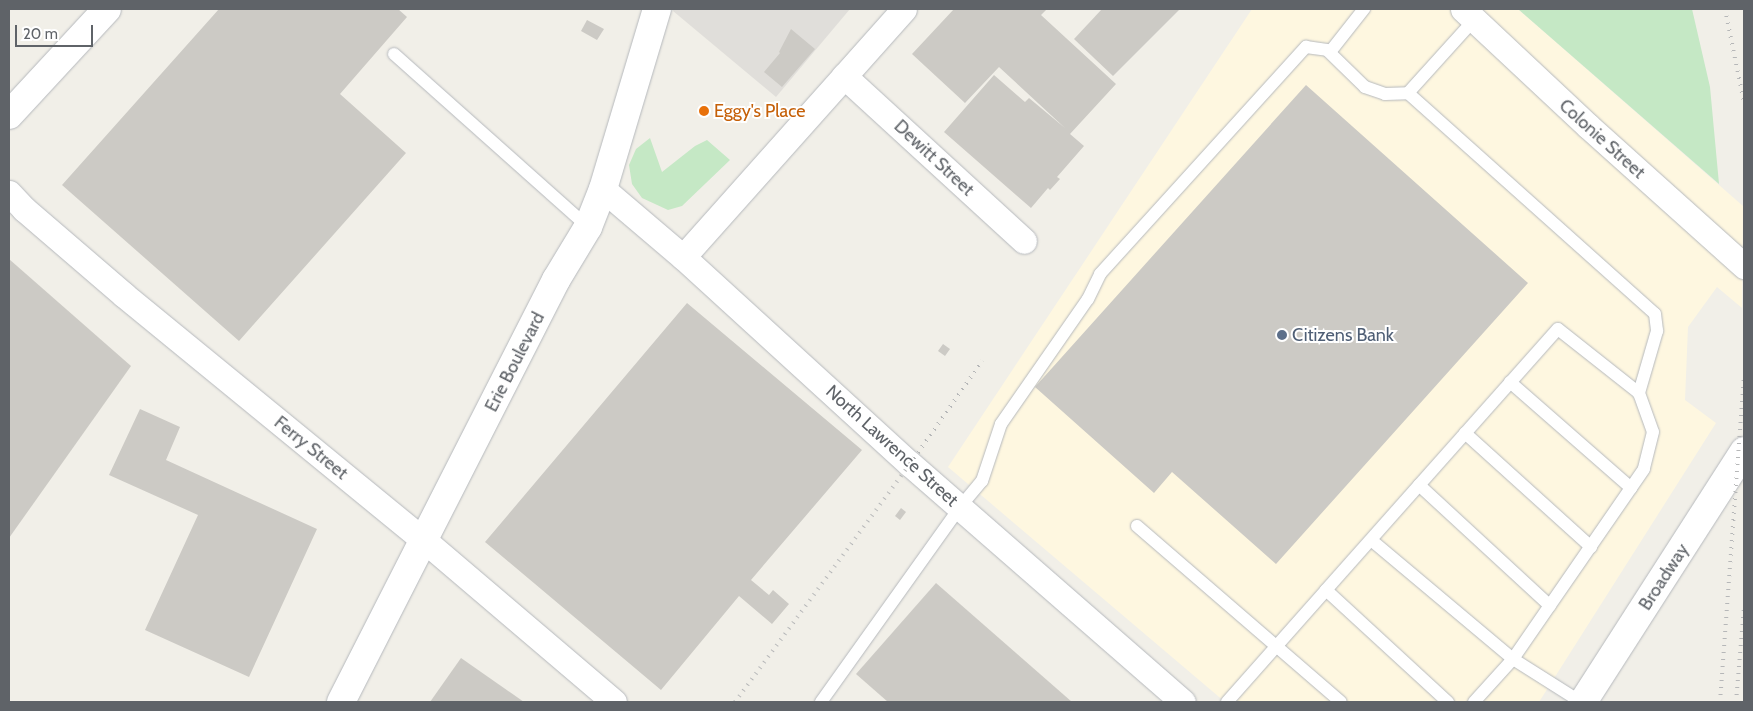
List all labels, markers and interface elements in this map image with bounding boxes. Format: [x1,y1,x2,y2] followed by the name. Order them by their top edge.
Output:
[18,15,95,47] scale bar
[23,25,58,43] text: 20 m
[1555,95,1649,183] street label: Colonie Street
[714,100,805,122] place label: Eggy's Place
[698,105,710,117] marker: Eggy's Place
[890,115,978,201] street label: Dewitt Street
[481,309,549,415] street label: Erie Boulevard
[1292,324,1394,346] place label: Citizens Bank
[1276,329,1288,341] marker: Citizens Bank
[821,381,963,511] street label: North Lawrence Street
[270,412,352,484] street label: Ferry Street
[1635,540,1693,614] street label: Broadway

